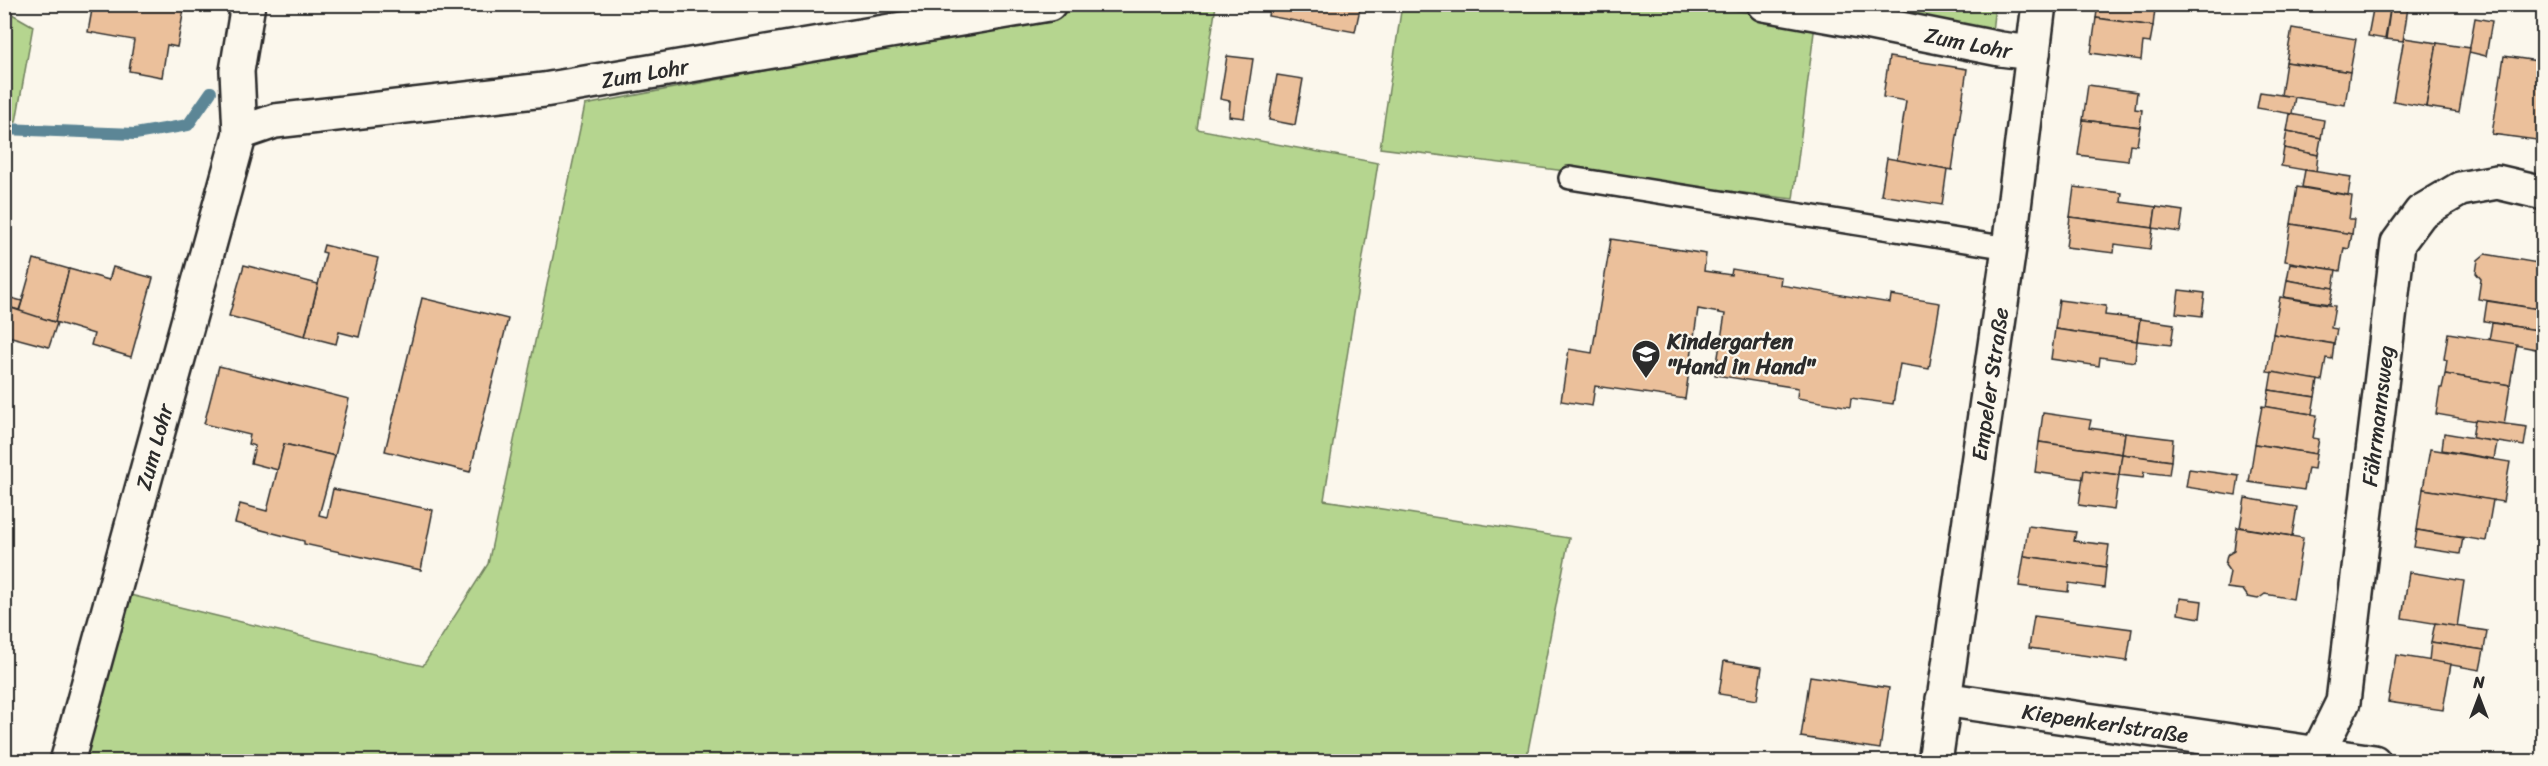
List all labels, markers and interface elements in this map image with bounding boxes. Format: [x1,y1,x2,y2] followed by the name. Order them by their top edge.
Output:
[1921,15,2015,70] street label: Zum Lohr
[598,47,693,100] street label: Zum Lohr
[1960,305,2020,463] street label: Empeler Straße
[1666,322,1817,386] place label: Kindergarten "Hand in Hand"
[1630,338,1662,380] school or university icon: Kindergarten "Hand in Hand"
[2350,343,2406,489] street label: Fährmannsweg
[124,398,185,495] street label: Zum Lohr
[2449,667,2509,727] north arrow
[2472,668,2485,697] text: N
[2019,692,2191,755] street label: Kiepenkerlstraße

